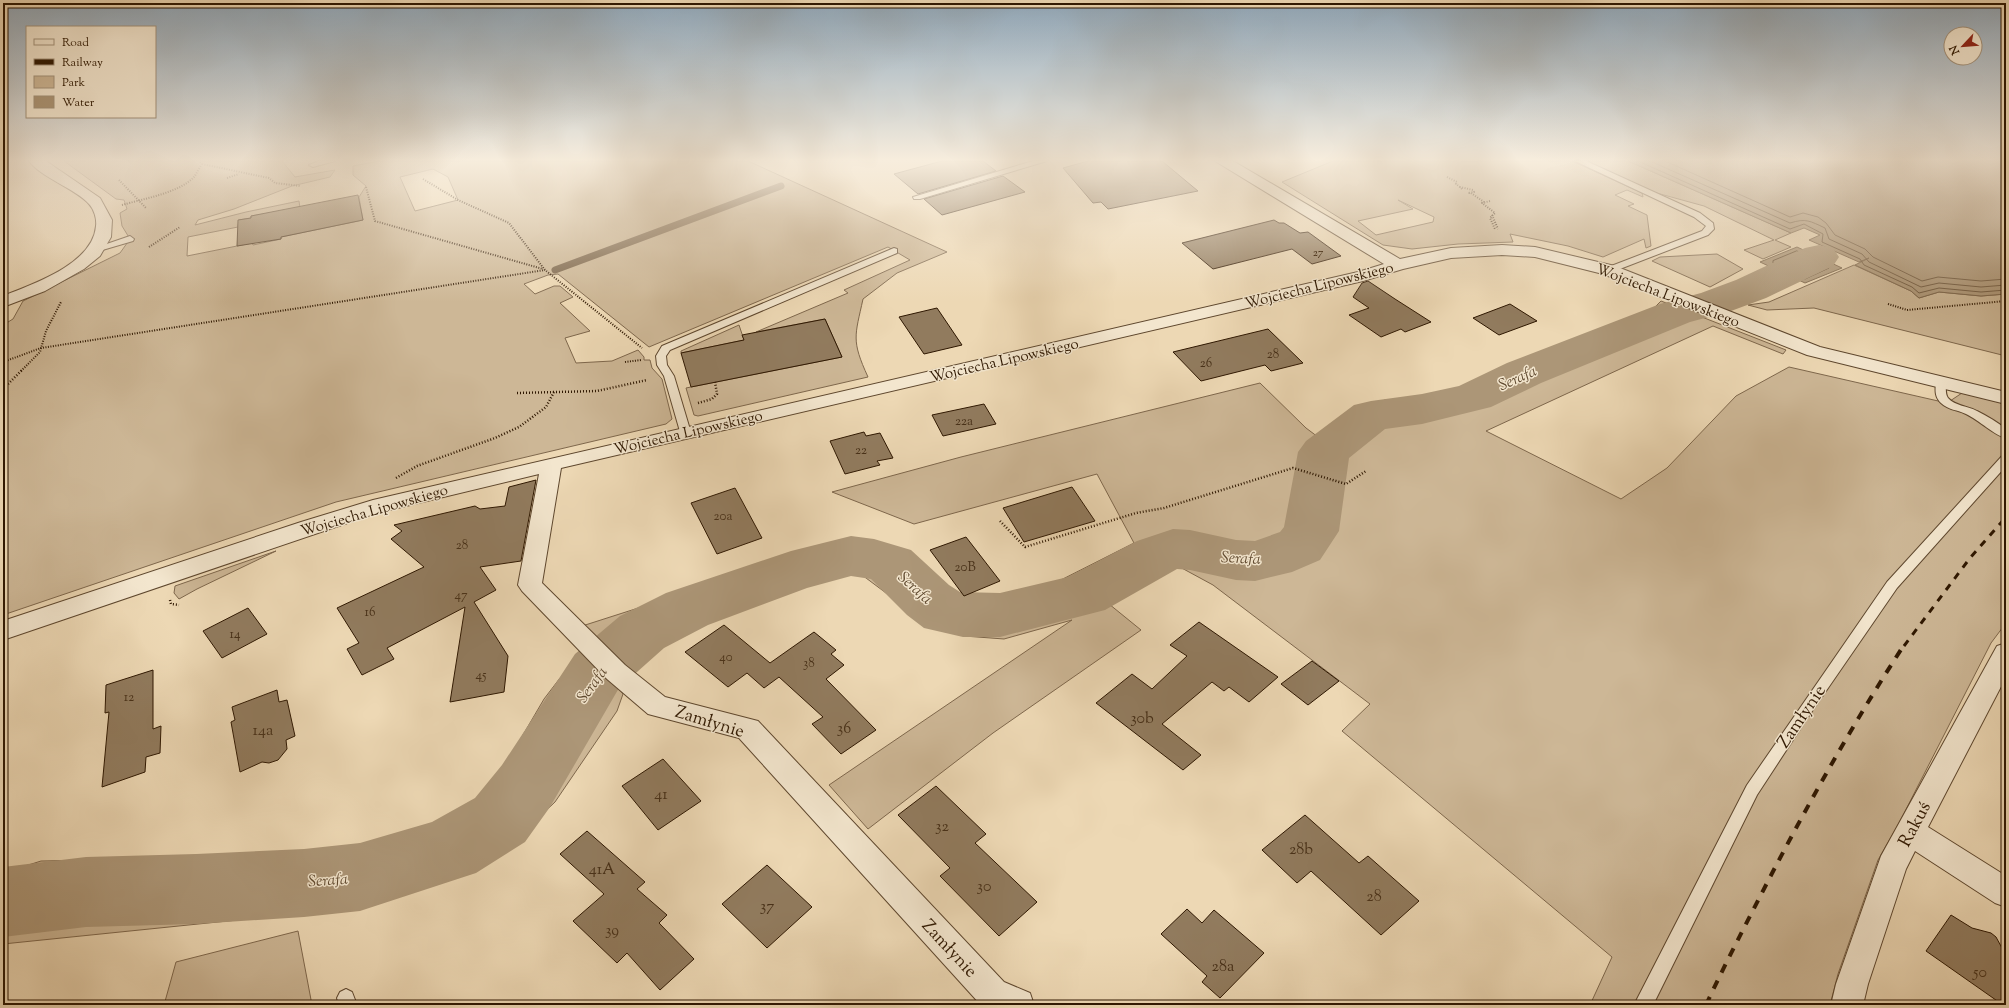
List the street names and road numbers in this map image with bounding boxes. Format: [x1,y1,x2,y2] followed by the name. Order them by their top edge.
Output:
[1243,258,1396,315] street label: Wojciecha Lipowskiego
[1593,259,1742,333] street label: Wojciecha Lipowskiego
[928,334,1081,389] street label: Wojciecha Lipowskiego
[612,406,765,461] street label: Wojciecha Lipowskiego
[298,480,450,543] street label: Wojciecha Lipowskiego
[1772,680,1833,754] street label: Zamłynie
[671,700,747,746] street label: Zamłynie
[1893,798,1939,852] street label: Rakuś
[915,914,982,984] street label: Zamłynie

